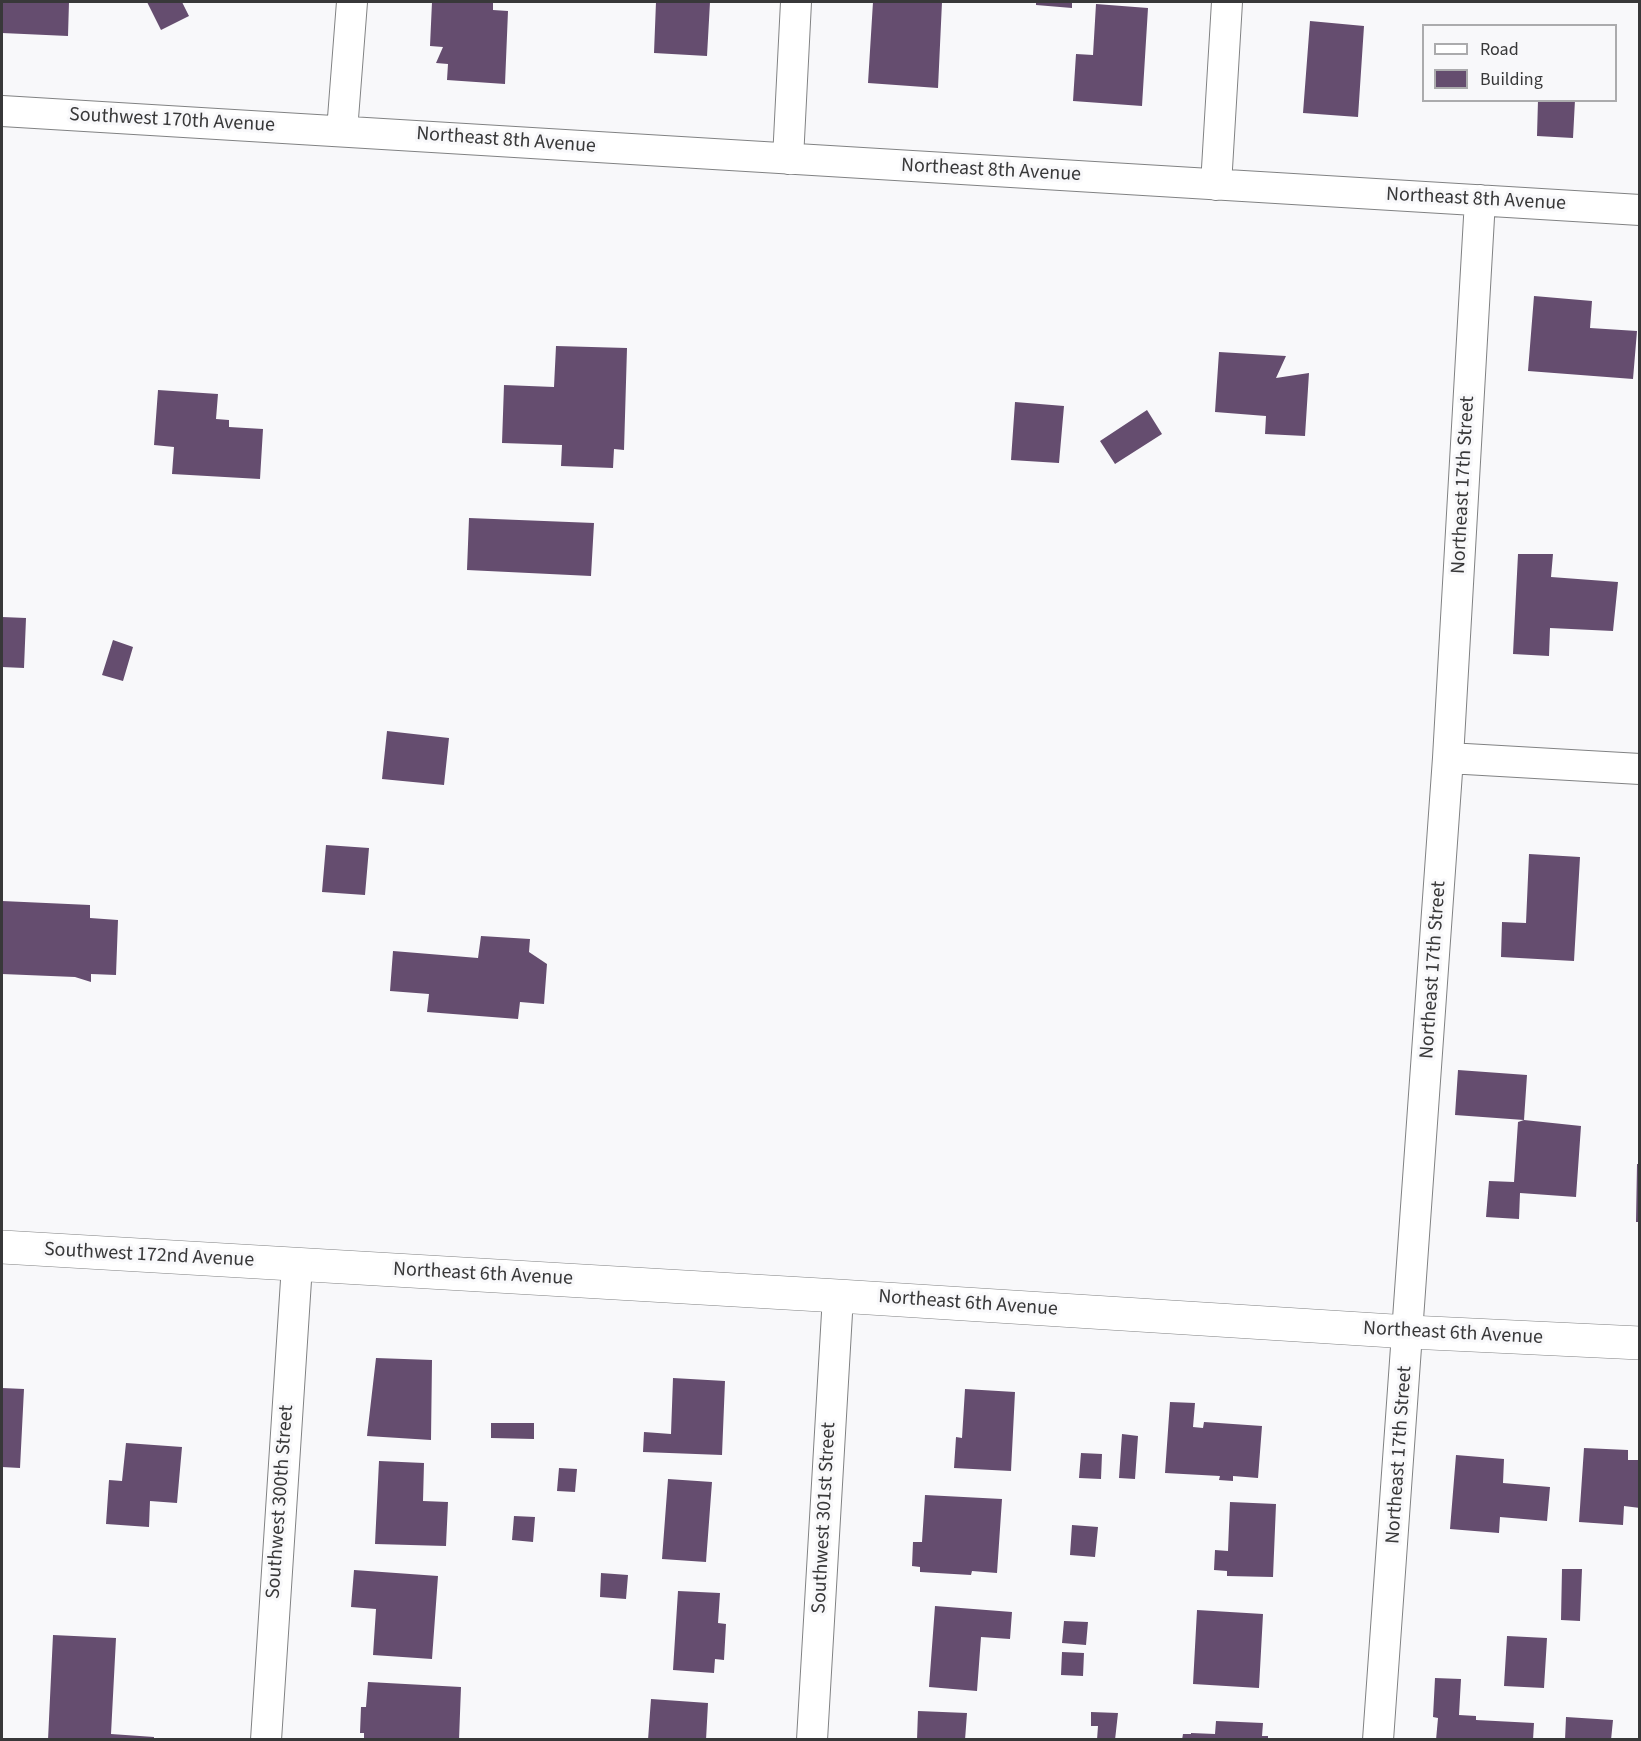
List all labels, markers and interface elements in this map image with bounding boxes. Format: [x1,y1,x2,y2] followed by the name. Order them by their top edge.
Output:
[1422,24,1617,102] legend
[1480,37,1519,62] text: Road
[1480,67,1543,92] text: Building
[68,104,276,138] street label: Southwest 170th Avenue
[415,123,597,159] street label: Northeast 8th Avenue
[900,154,1082,188] street label: Northeast 8th Avenue
[1385,183,1567,217] street label: Northeast 8th Avenue
[1447,395,1481,575] street label: Northeast 17th Street
[1416,880,1452,1060] street label: Northeast 17th Street
[43,1239,255,1273] street label: Southwest 172nd Avenue
[392,1258,574,1292] street label: Northeast 6th Avenue
[877,1286,1059,1322] street label: Northeast 6th Avenue
[1362,1317,1544,1351] street label: Northeast 6th Avenue
[1382,1365,1418,1545] street label: Northeast 17th Street
[262,1404,300,1600] street label: Southwest 300th Street
[808,1422,842,1614] street label: Southwest 301st Street

